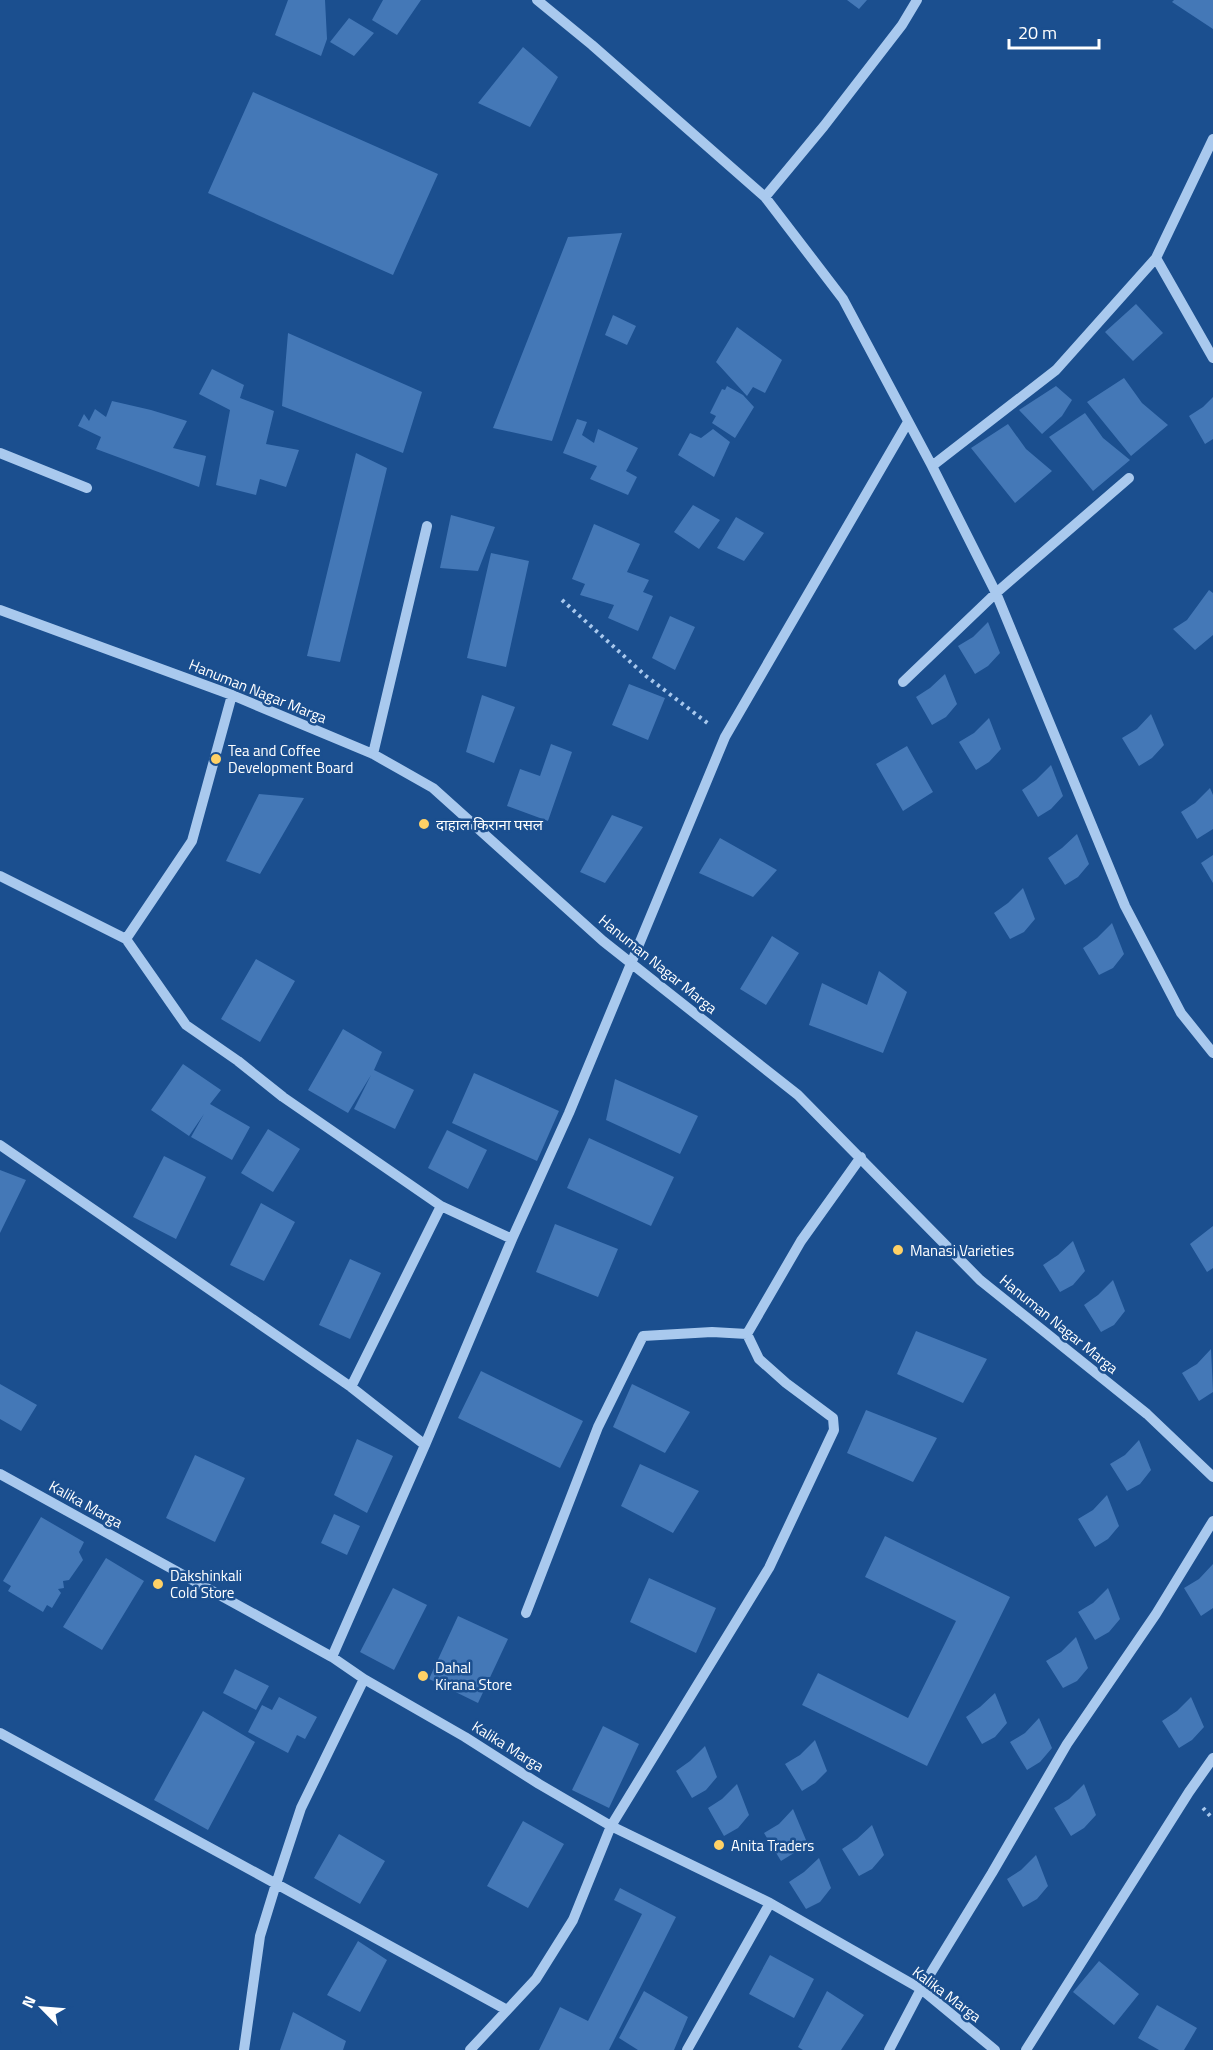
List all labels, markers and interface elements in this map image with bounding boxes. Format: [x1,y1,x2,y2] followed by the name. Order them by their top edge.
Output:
[1009,12,1099,50] scale bar
[1018,19,1057,46] text: 20 m
[186,653,331,729] street label: Hanuman Nagar Marga
[228,739,353,779] place label: Tea and Coffee Development Board
[209,752,223,766] marker: Tea and Coffee Development Board
[436,813,544,836] place label: दाहाल किराना पसल
[417,817,431,831] marker: दाहाल किराना पसल
[594,909,723,1019] street label: Hanuman Nagar Marga
[910,1239,1014,1262] place label: Manasi Varieties
[891,1243,905,1257] marker: Manasi Varieties
[995,1269,1124,1379] street label: Hanuman Nagar Marga
[45,1474,127,1534] street label: Kalika Marga
[170,1564,242,1604] place label: Dakshinkali Cold Store
[151,1577,165,1591] marker: Dakshinkali Cold Store
[435,1656,512,1696] place label: Dahal Kirana Store
[416,1669,430,1683] marker: Dahal Kirana Store
[467,1715,549,1778] street label: Kalika Marga
[731,1834,814,1857] place label: Anita Traders
[712,1838,726,1852] marker: Anita Traders
[908,1960,987,2028] street label: Kalika Marga
[12,1978,72,2038] north arrow
[15,1992,42,2012] text: N

